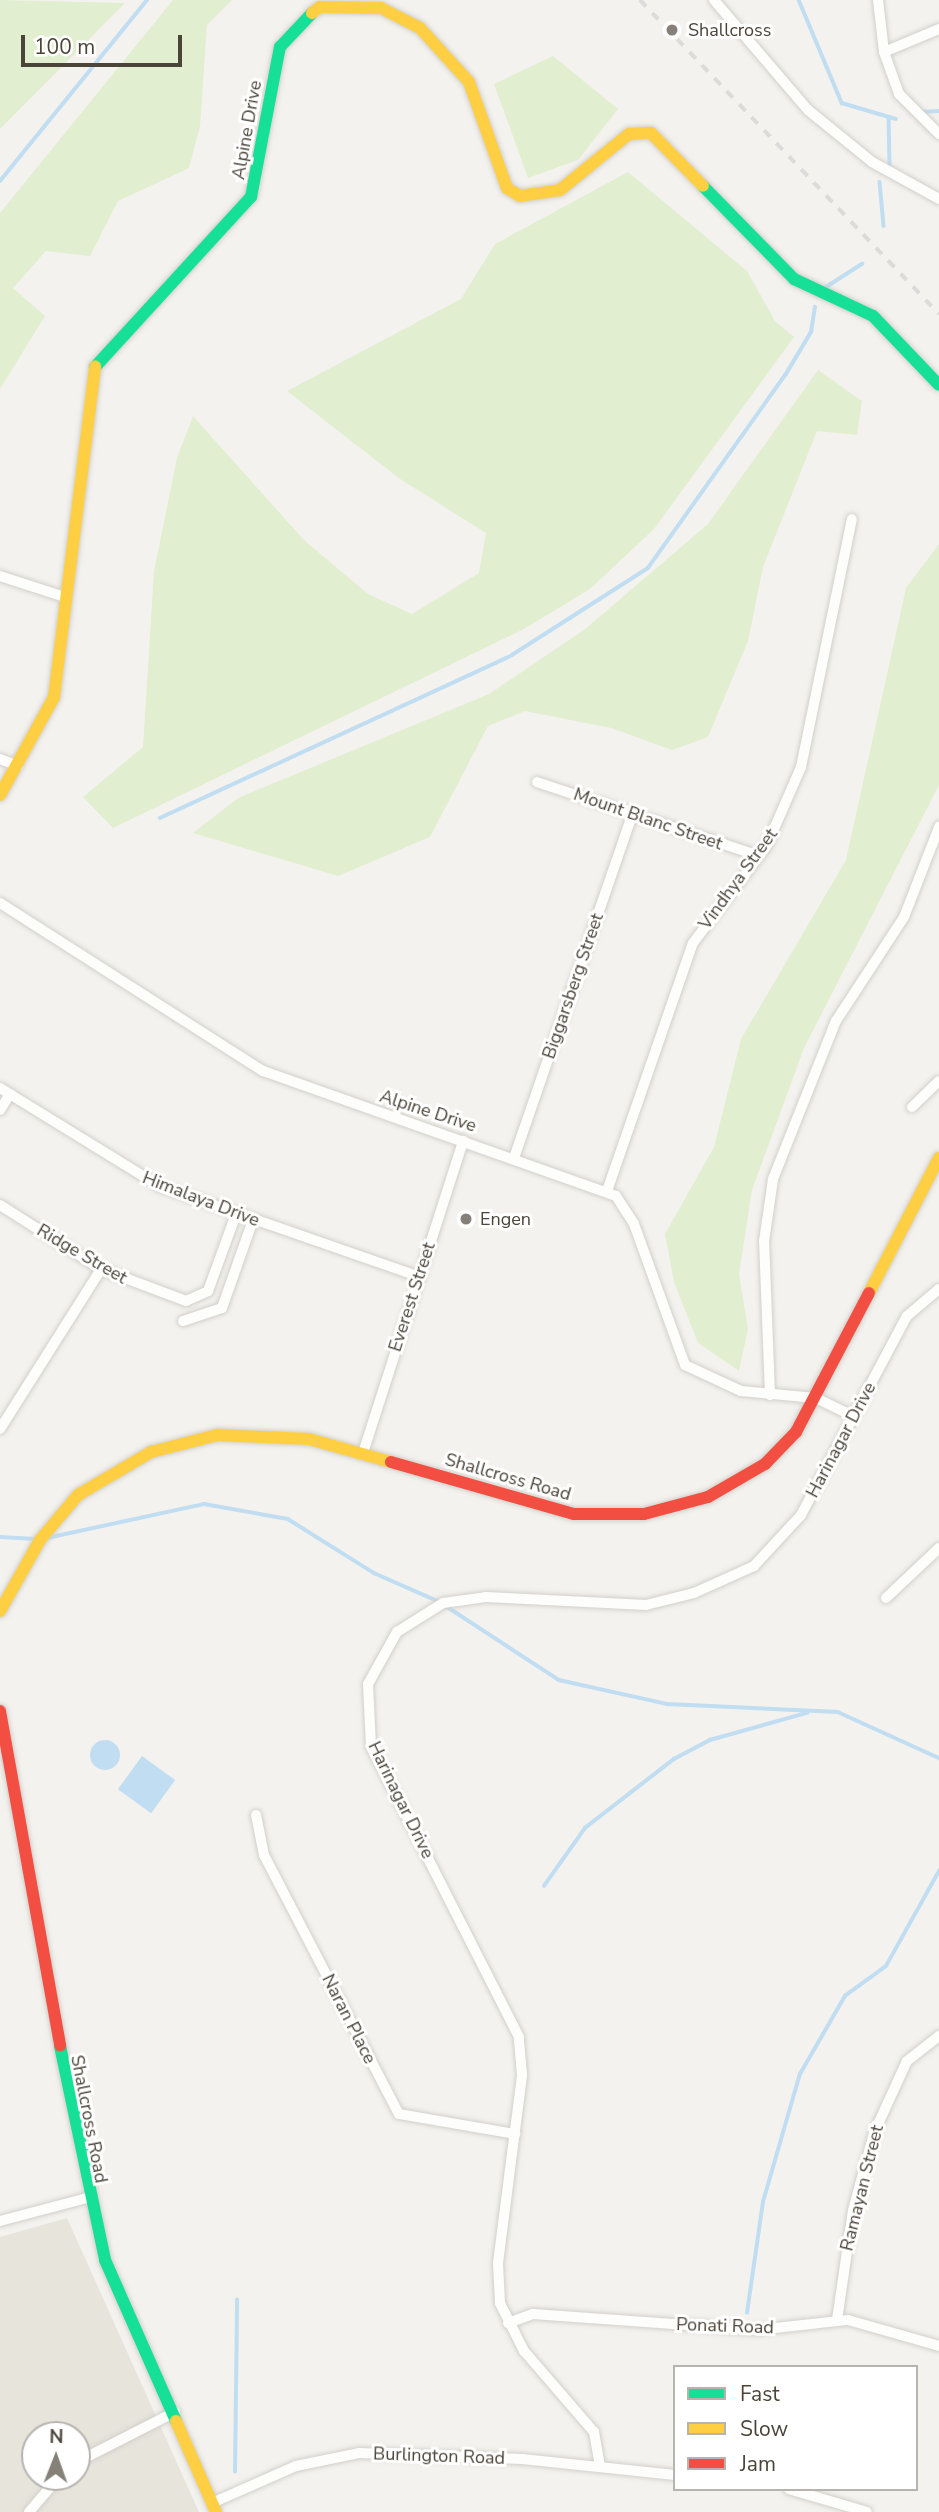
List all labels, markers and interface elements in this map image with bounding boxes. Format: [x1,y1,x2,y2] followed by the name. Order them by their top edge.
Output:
[688,19,771,41] place label: Shallcross
[662,20,682,40] marker: Shallcross
[24,21,186,65] scale bar
[34,33,95,61] text: 100 m
[228,79,266,181] street label: Alpine Drive
[571,783,725,855] street label: Mount Blanc Street
[694,824,782,934] street label: Vindhya Street
[538,910,608,1062] street label: Biggarsberg Street
[377,1085,479,1137] street label: Alpine Drive
[139,1167,263,1231] street label: Himalaya Drive
[480,1208,531,1230] place label: Engen
[458,1211,474,1227] marker: Engen
[33,1220,131,1288] street label: Ridge Street
[384,1240,440,1354] street label: Everest Street
[802,1379,880,1501] street label: Harinagar Drive
[443,1449,573,1505] street label: Shallcross Road
[363,1738,439,1862] street label: Harinagar Drive
[317,1971,381,2067] street label: Naran Place
[66,2053,112,2185] street label: Shallcross Road
[836,2123,888,2253] street label: Ramayan Street
[676,2314,774,2338] street label: Ponati Road
[673,2365,918,2491] legend
[740,2380,780,2408] text: Fast
[740,2415,788,2443] text: Slow
[21,2421,91,2491] north arrow
[49,2424,64,2450] text: N
[373,2443,505,2469] street label: Burlington Road
[740,2450,776,2478] text: Jam

